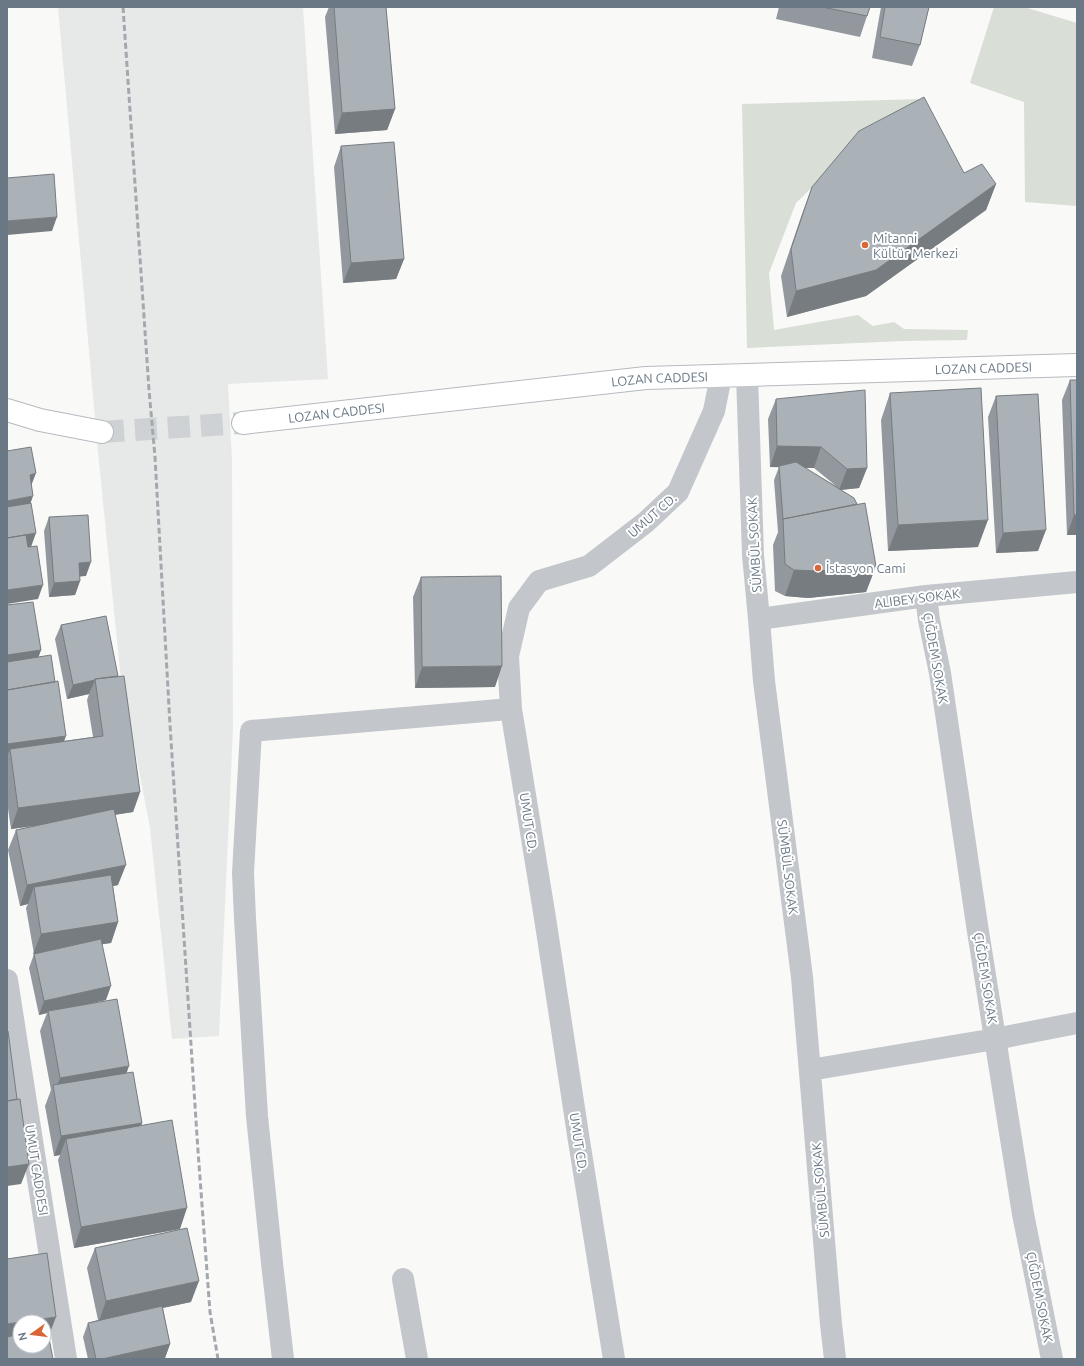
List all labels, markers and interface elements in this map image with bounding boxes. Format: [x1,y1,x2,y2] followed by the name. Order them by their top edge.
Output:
[873,231,958,260] place label: Mitanni Kültür Merkezi
[860,240,870,250] marker: Mitanni Kültür Merkezi
[935,359,1032,376] street label: LOZAN CADDESI
[610,369,708,389] street label: LOZAN CADDESI
[287,400,385,425] street label: LOZAN CADDESI
[625,490,679,540] street label: UMUT CD.
[744,497,763,593] street label: SÜMBÜL SOKAK
[826,560,906,575] place label: İstasyon Cami
[813,563,823,573] marker: İstasyon Cami
[873,586,961,610] street label: ALIBEY SOKAK
[921,611,951,705] street label: ÇIĞDEM SOKAK
[517,792,541,852] street label: UMUT CD.
[775,819,802,915] street label: SÜMBÜL SOKAK
[972,931,1000,1025] street label: ÇIĞDEM SOKAK
[567,1112,591,1172] street label: UMUT CD.
[23,1124,51,1216] street label: UMUT CADDESI
[808,1142,831,1238] street label: SÜMBÜL SOKAK
[1024,1250,1056,1344] street label: ÇIĞDEM SOKAK
[12,1314,52,1354] north arrow
[15,1331,29,1342] text: N

